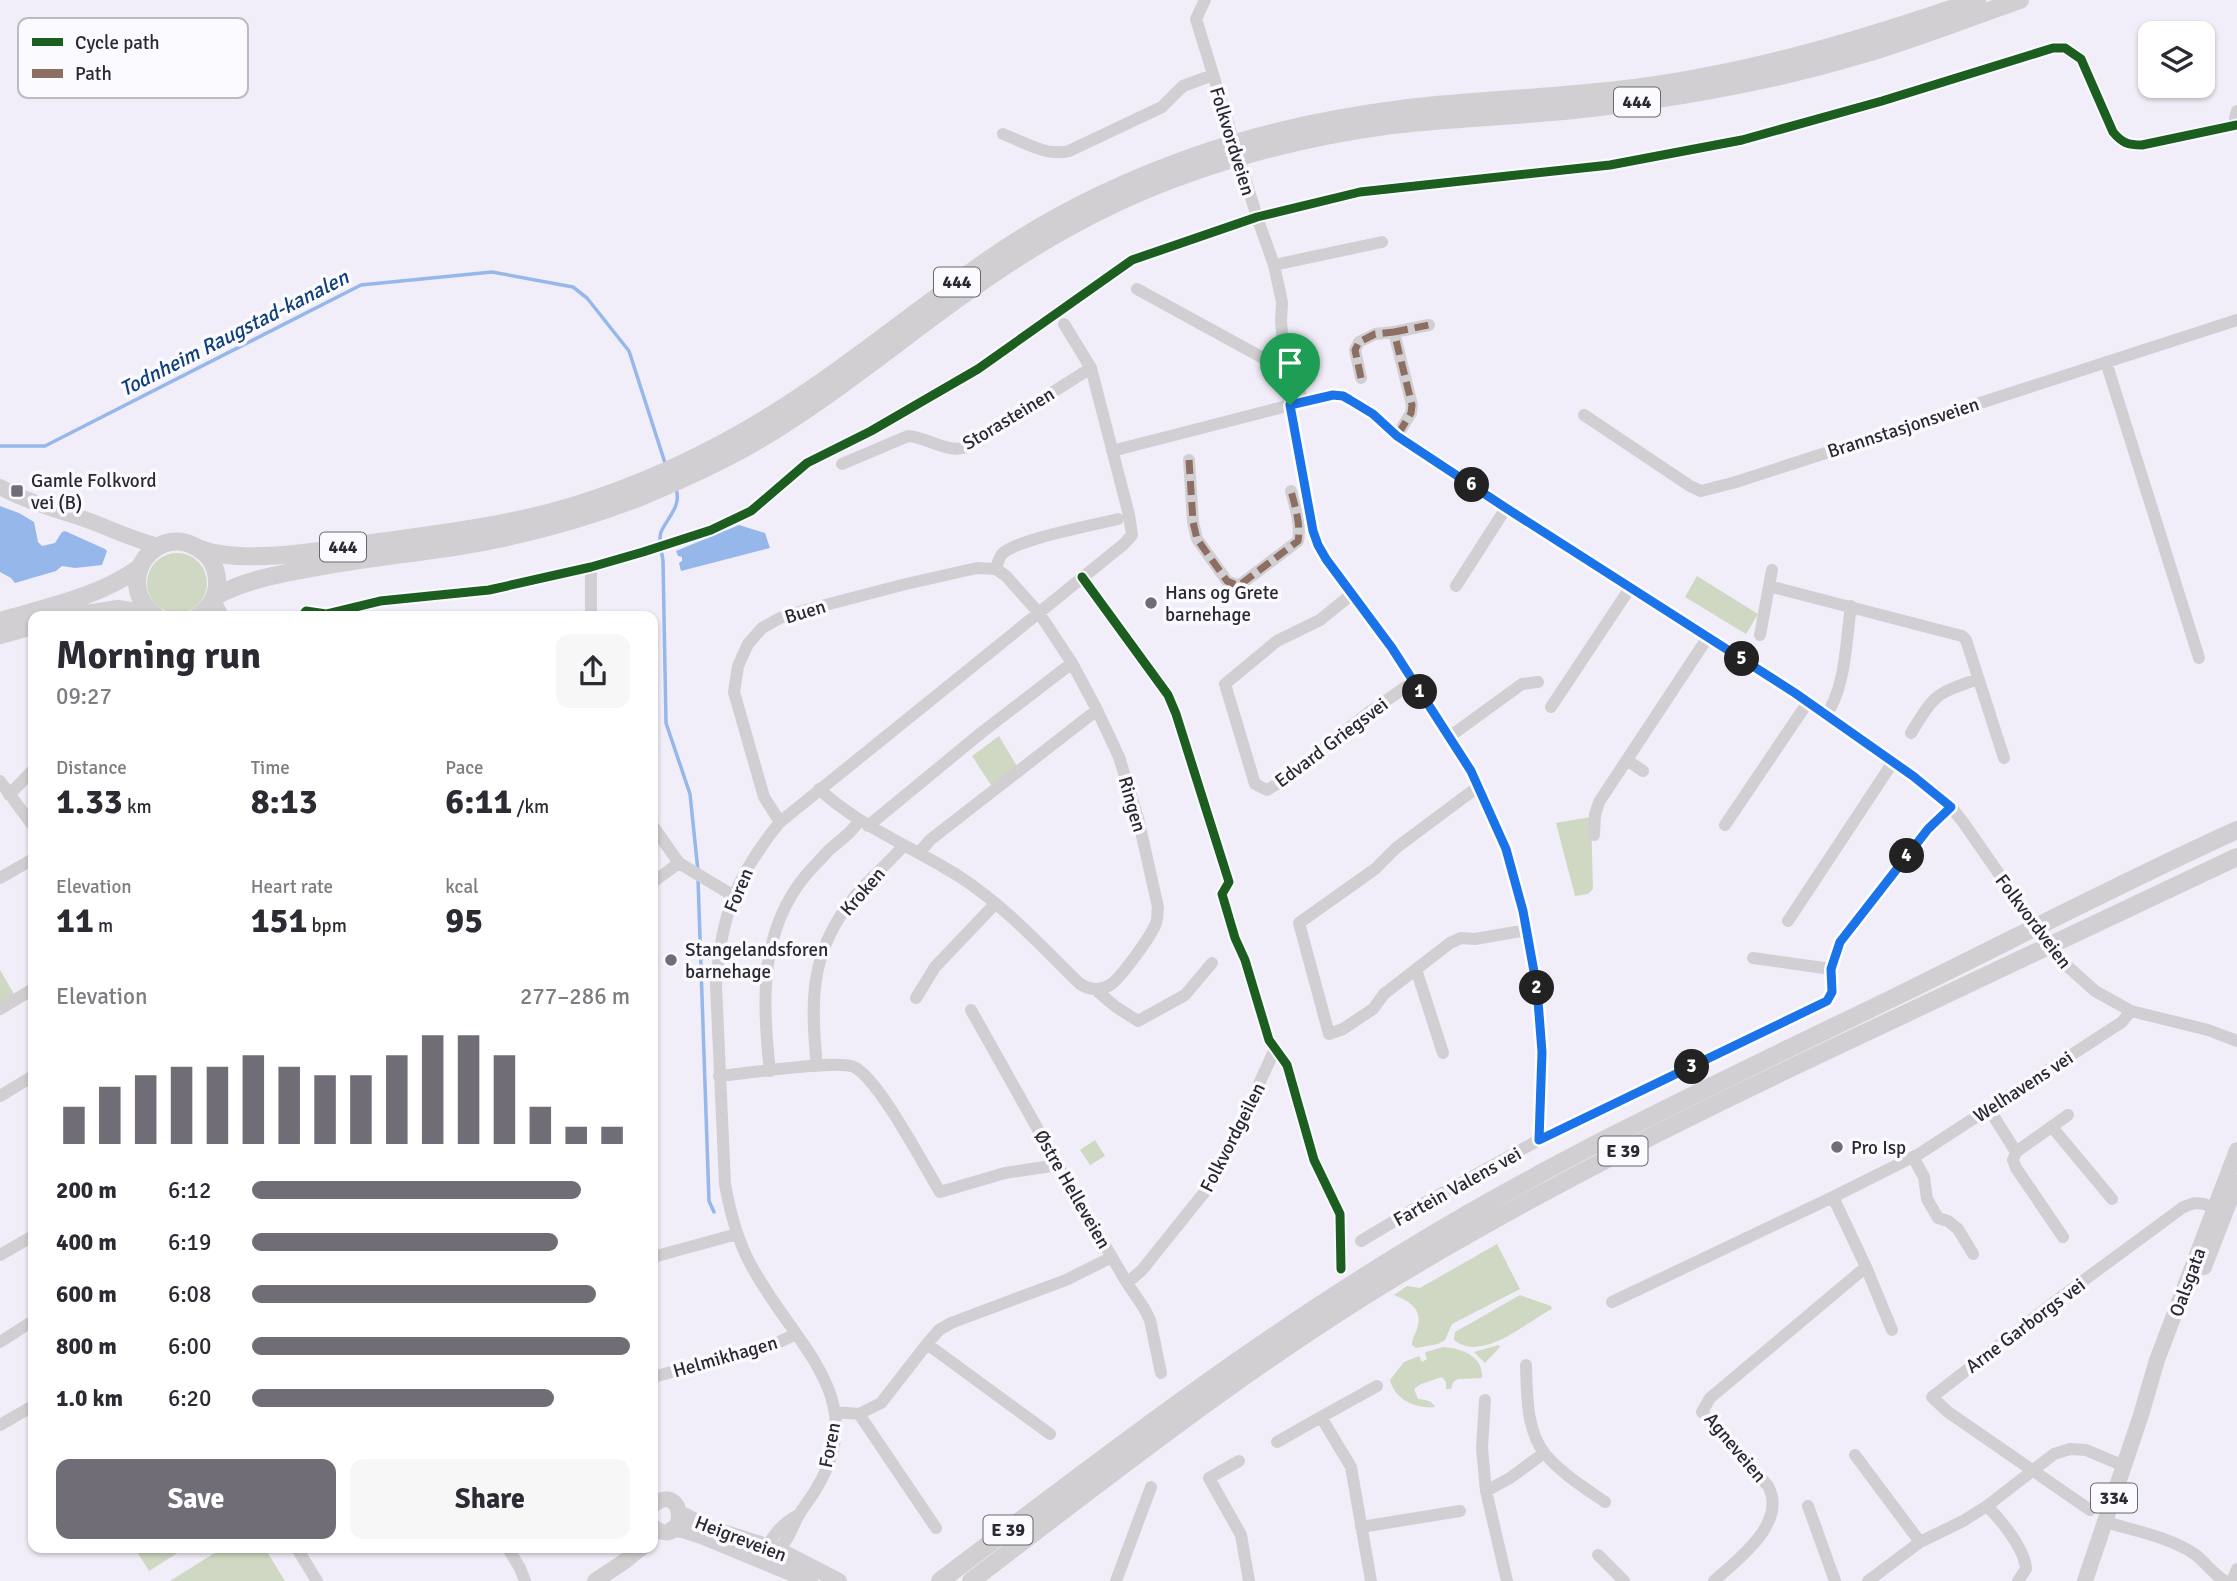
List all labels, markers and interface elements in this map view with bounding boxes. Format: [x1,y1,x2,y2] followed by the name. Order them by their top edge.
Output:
[18,18,248,98] legend
[2138,21,2215,98] map controls
[2138,21,2215,98] button: layers
[75,31,160,55] text: Cycle path
[75,62,112,86] text: Path
[1204,84,1260,199] street label: Folkvordveien
[1614,88,1660,116] road number: 444
[115,264,353,402] water label: Todnheim Raugstad-kanalen
[934,268,980,296] road number: 444
[1260,333,1320,405] pin
[1271,344,1309,382] icon: arrive
[958,382,1059,456] street label: Storasteinen
[1824,392,1982,464] street label: Brannstasjonsveien
[1454,468,1490,503] pin: 6
[31,469,157,515] place label: Gamle Folkvord vei (B)
[1466,472,1477,496] text: 6
[9,483,25,499] marker: Gamle Folkvord vei (B)
[320,532,366,562] road number: 444
[1165,581,1279,627] place label: Hans og Grete barnehage
[782,594,829,630] street label: Buen
[1143,595,1159,611] marker: Hans og Grete barnehage
[56,632,261,679] text: Morning run
[556,634,630,708] button: share
[1724,642,1760,676] pin: 5
[1736,646,1747,670] text: 5
[1402,674,1438,710] pin: 1
[1414,679,1425,703] text: 1
[56,682,112,711] text: 09:27
[1270,692,1393,793] street label: Edvard Griegsvei
[56,756,127,780] text: Distance
[251,756,290,780] text: Time
[445,756,484,780] text: Pace
[1113,774,1151,835] street label: Ringen
[56,780,123,823] text: 1.33
[251,780,318,823] text: 8:13
[445,780,512,823] text: 6:11
[123,795,152,819] text: km
[512,795,549,819] text: /km
[1890,838,1924,874] pin: 4
[1901,843,1912,867] text: 4
[835,862,890,921] street label: Kroken
[719,865,759,916] street label: Foren
[1990,869,2077,974] street label: Folkvordveien
[56,875,132,899] text: Elevation
[251,875,333,899] text: Heart rate
[445,875,479,899] text: kcal
[56,899,94,942] text: 11
[251,899,307,942] text: 151
[445,899,483,942] text: 95
[94,914,113,938] text: m
[307,914,347,938] text: bpm
[685,938,828,984] place label: Stangelandsforen barnehage
[663,952,679,968] marker: Stangelandsforen barnehage
[1520,970,1554,1006] pin: 2
[1531,975,1542,999] text: 2
[56,982,148,1011] text: Elevation
[520,982,630,1011] text: 277–286 m
[1969,1046,2078,1128] street label: Welhavens vei
[1674,1050,1710,1084] pin: 3
[1686,1054,1697,1078] text: 3
[1195,1079,1271,1196] street label: Folkvordgeilen
[1028,1126,1116,1253] street label: Østre Helleveien
[1598,1136,1648,1166] road number: E 39
[1851,1136,1906,1160] place label: Pro Isp
[1829,1139,1845,1155] marker: Pro Isp
[1389,1142,1526,1232] street label: Fartein Valens vei
[56,1176,117,1205] text: 200 m
[168,1176,211,1205] text: 6:12
[56,1228,117,1257] text: 400 m
[168,1228,211,1257] text: 6:19
[2164,1245,2211,1320] street label: Oalsgata
[1961,1273,2090,1379] street label: Arne Garborgs vei
[56,1280,117,1309] text: 600 m
[168,1280,211,1309] text: 6:08
[670,1331,780,1383] street label: Helmikhagen
[56,1332,117,1361] text: 800 m
[168,1332,211,1361] text: 6:00
[56,1384,123,1413] text: 1.0 km
[168,1384,211,1413] text: 6:20
[1699,1408,1771,1488] street label: Agneveien
[814,1420,846,1470] street label: Foren
[56,1459,336,1539] button: Save
[350,1459,630,1539] button: Share
[2091,1484,2137,1512] road number: 334
[691,1510,790,1567] street label: Heigreveien
[984,1516,1032,1545] road number: E 39

